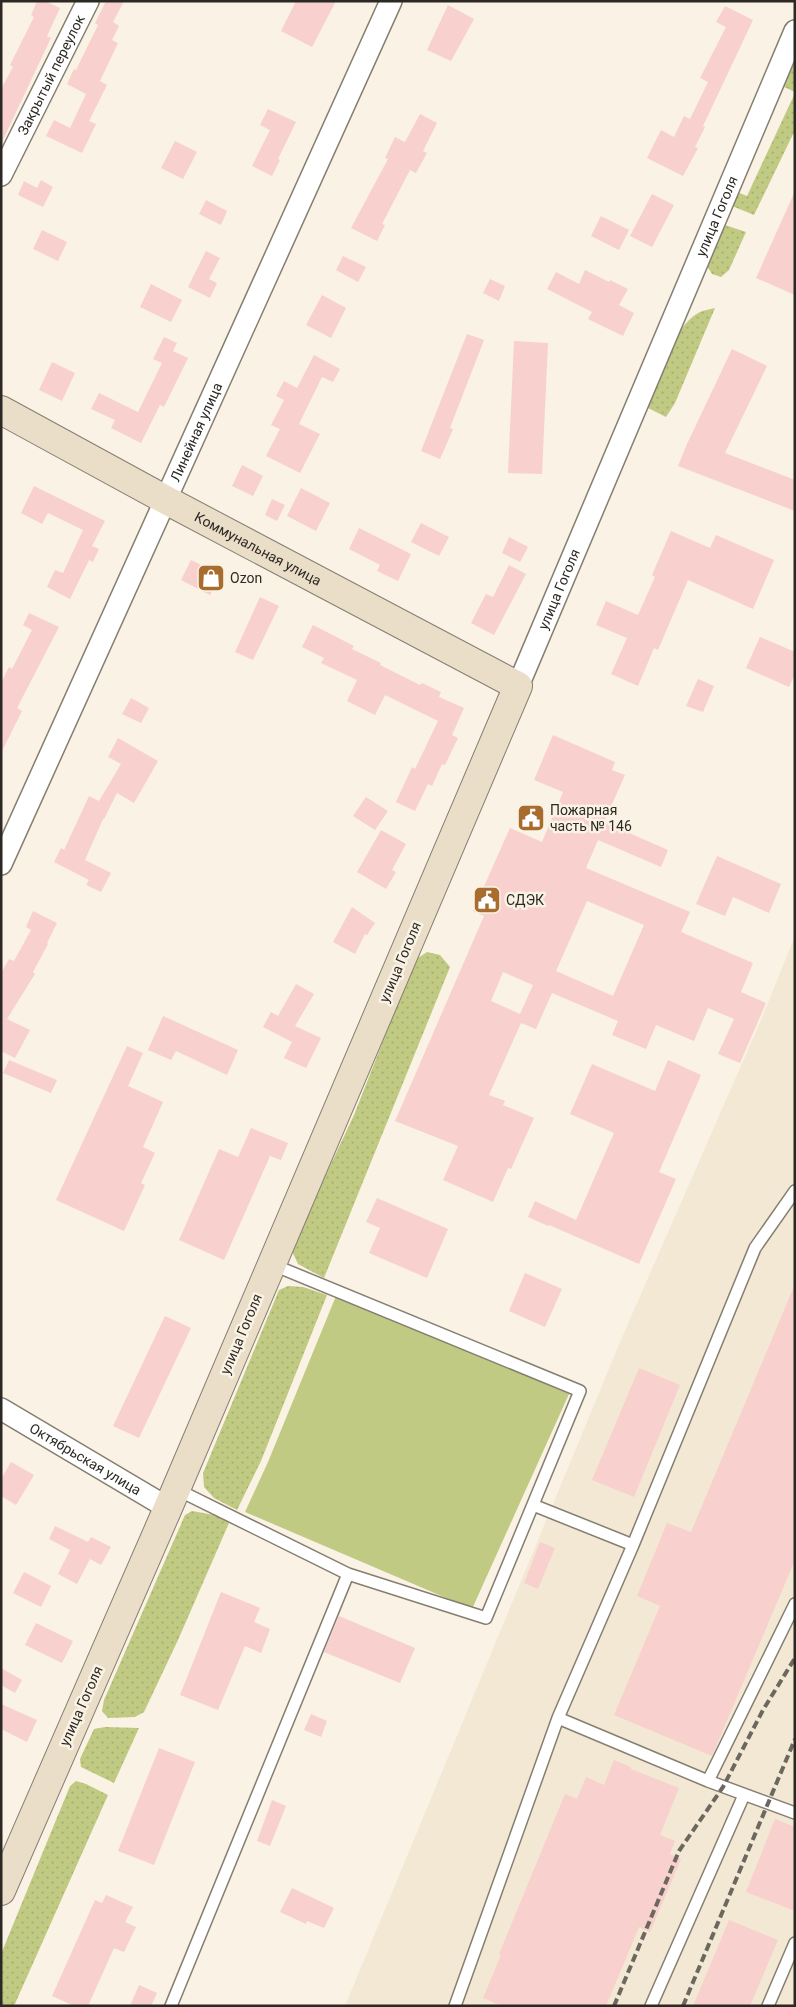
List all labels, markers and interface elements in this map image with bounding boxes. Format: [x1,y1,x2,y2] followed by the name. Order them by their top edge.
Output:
[14,12,88,138] street label: Закрытый переулок
[693,174,741,259] street label: улица Гоголя
[167,380,226,484] street label: Линейная улица
[192,509,324,589] street label: Коммунальная улица
[535,547,583,632] street label: улица Гоголя
[196,563,226,593] shop icon: Ozon
[230,570,262,586] place label: Ozon
[550,802,632,834] place label: Пожарная часть № 146
[516,803,546,833] public building icon: Пожарная часть № 146
[472,885,502,915] public building icon: СДЭК
[506,892,544,908] place label: СДЭК
[376,919,424,1005] street label: улица Гоголя
[217,1291,265,1377] street label: улица Гоголя
[27,1420,144,1498] street label: Октябрьская улица
[56,1664,106,1748] street label: улица Гоголя

